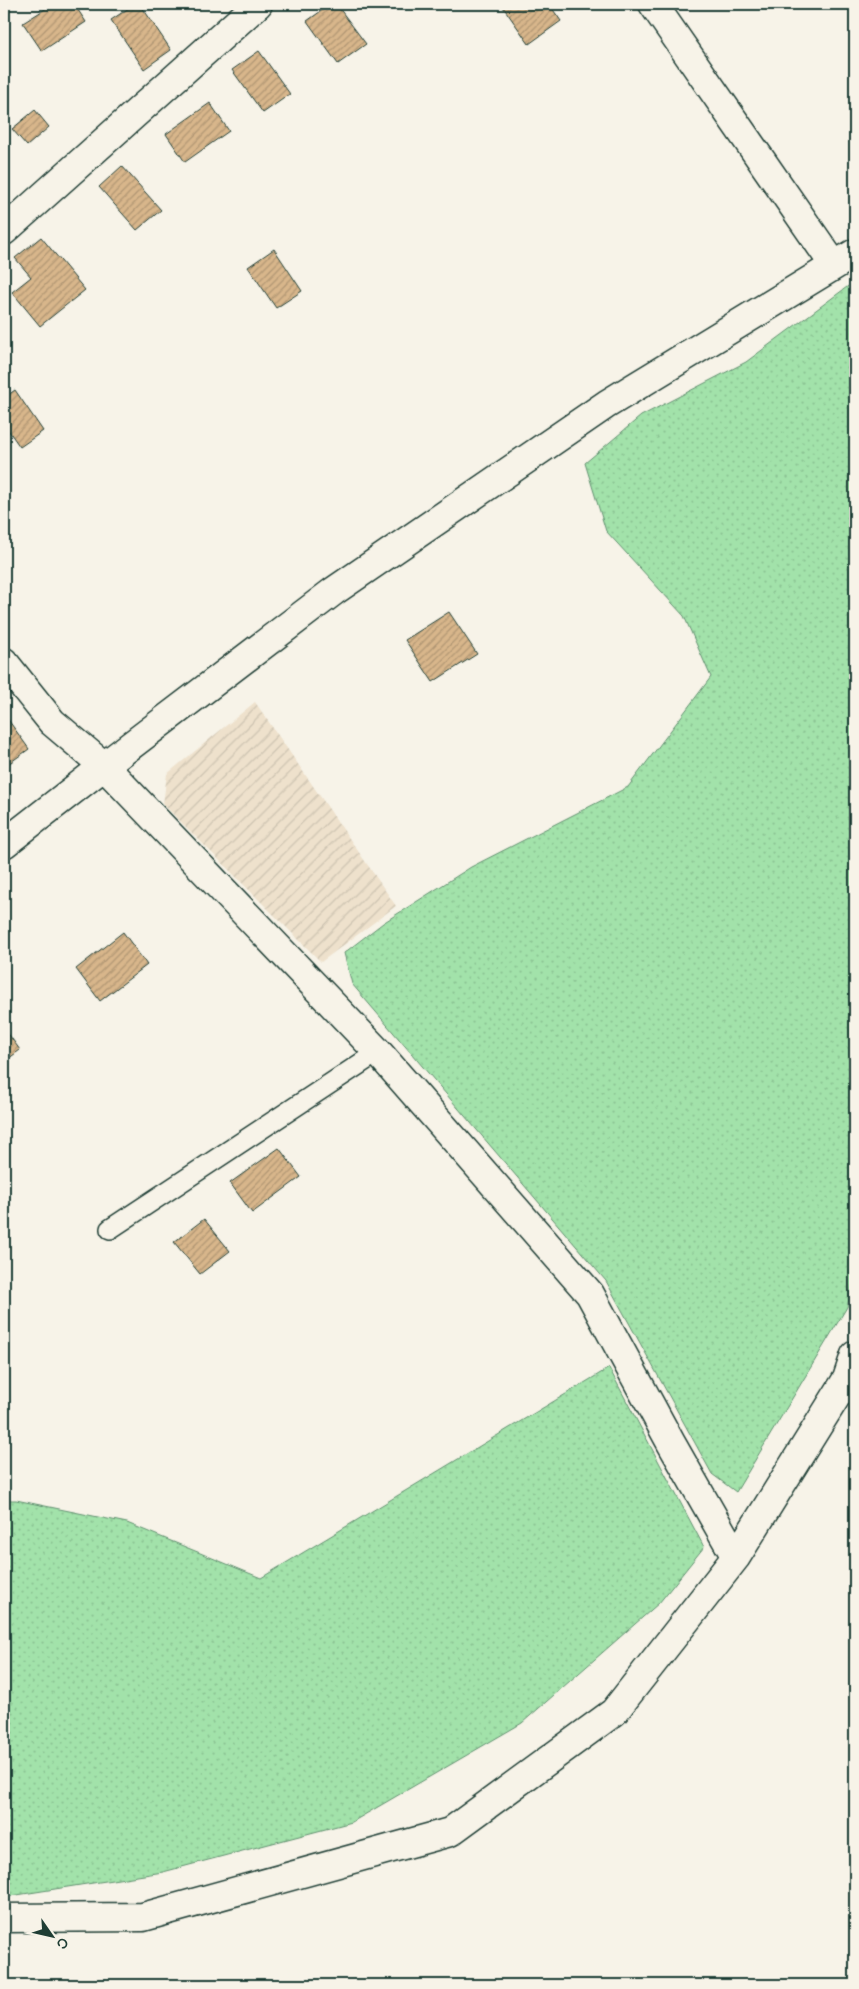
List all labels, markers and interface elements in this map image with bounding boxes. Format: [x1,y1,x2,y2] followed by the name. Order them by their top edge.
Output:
[28,1912,78,1962] north arrow
[52,1934,72,1952] text: С

